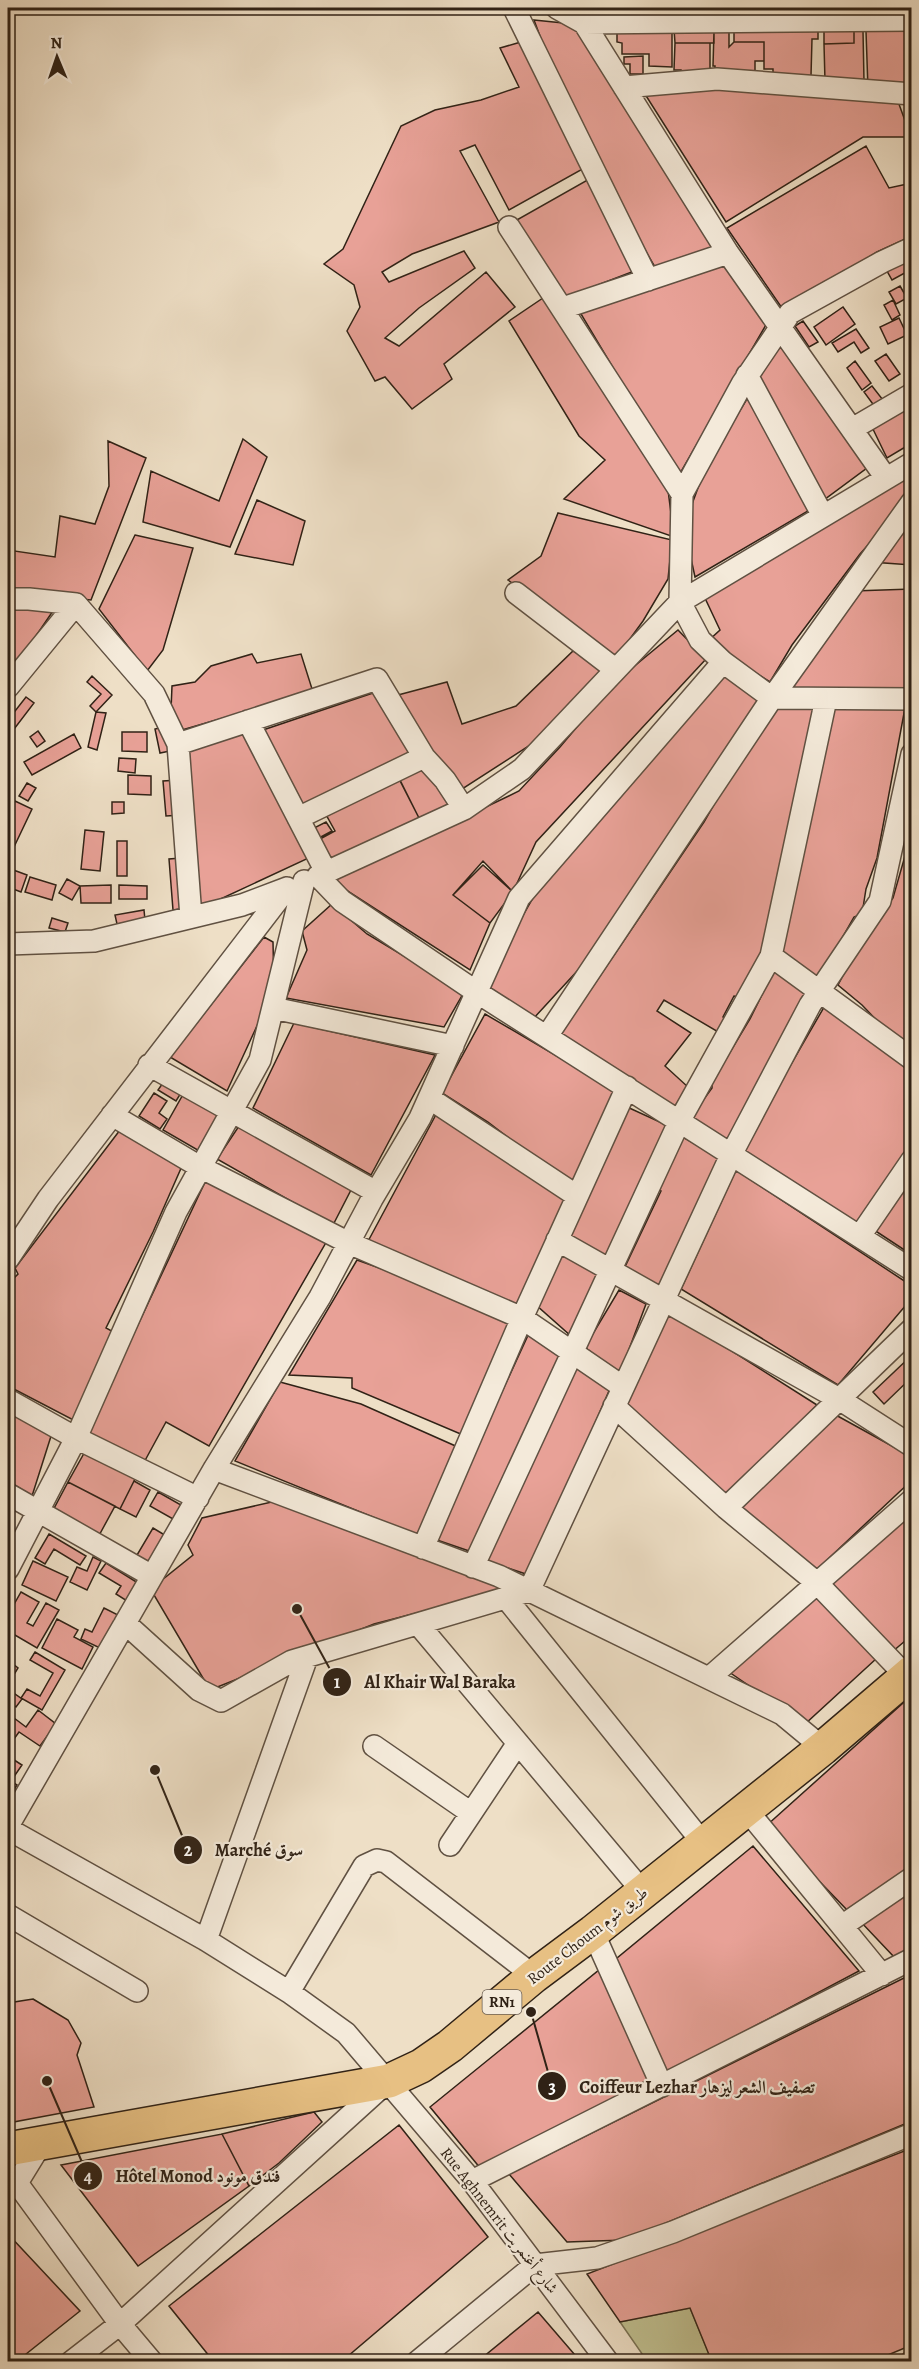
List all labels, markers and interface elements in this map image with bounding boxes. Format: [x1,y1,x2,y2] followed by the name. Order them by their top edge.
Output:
[27,27,87,87] north arrow
[50,32,63,54] text: N
[322,1664,528,1700] callout: Al Khair Wal Baraka
[334,1670,341,1694] text: 1
[363,1670,516,1694] text: Al Khair Wal Baraka
[173,1832,315,1868] callout: Marché سوق
[184,1838,193,1862] text: 2
[215,1838,303,1862] text: Marché سوق
[523,1882,654,1992] street label: Route Choum طريق شوم
[482,1990,522,2014] road number: RN1
[537,2068,827,2104] callout: Coiffeur Lezhar تصفيف الشعر ليزهار
[548,2075,556,2099] text: 3
[579,2075,815,2099] text: Coiffeur Lezhar تصفيف الشعر ليزهار
[434,2142,564,2300] street label: Rue Aghnemrit شارع أغنمريت
[73,2158,292,2194] callout: Hôtel Monod فندق مونود
[84,2164,93,2188] text: 4
[115,2164,281,2188] text: Hôtel Monod فندق مونود

